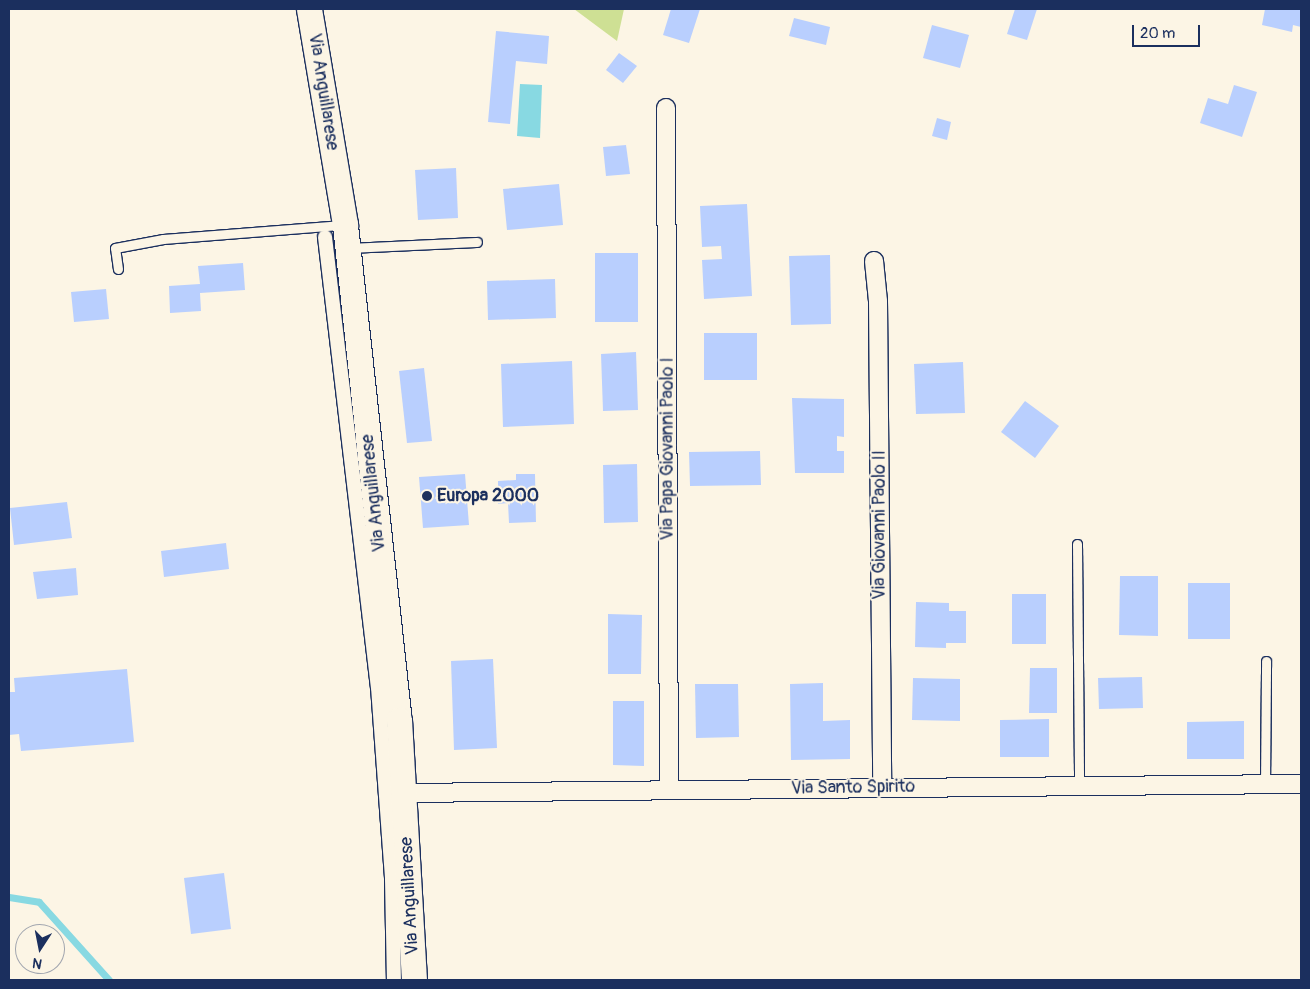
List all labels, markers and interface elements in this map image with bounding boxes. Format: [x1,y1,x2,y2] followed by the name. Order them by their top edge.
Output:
[1135,15,1202,47] scale bar
[1140,24,1175,43] text: 20 m
[303,32,343,152] street label: Via Anguillarese
[657,357,679,541] street label: Via Papa Giovanni Paolo I
[357,433,391,553] street label: Via Anguillarese
[869,450,891,600] street label: Via Giovanni Paolo II
[437,485,539,507] place label: Europa 2000
[421,490,433,502] marker: Europa 2000
[791,776,915,800] street label: Via Santo Spirito
[396,836,424,956] street label: Via Anguillarese
[15,924,65,974] north arrow
[31,954,44,972] text: N

